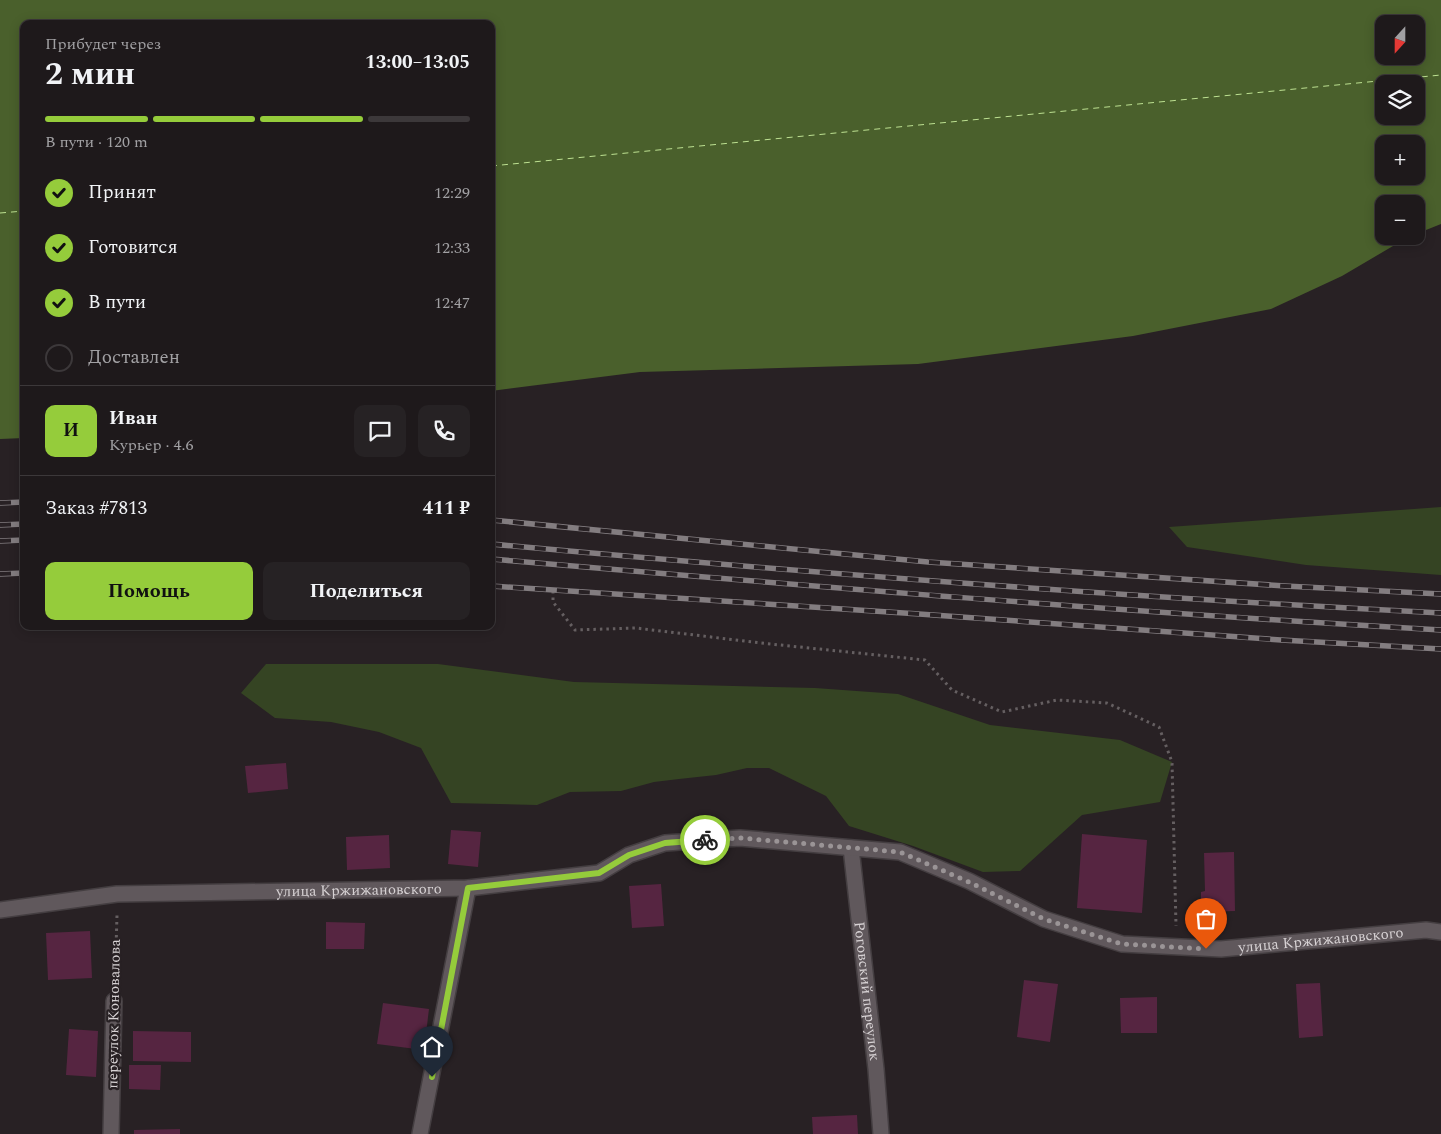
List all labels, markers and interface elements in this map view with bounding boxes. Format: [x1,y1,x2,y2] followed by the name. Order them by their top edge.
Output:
[1375,15,1425,65] north arrow
[1375,15,1425,245] map controls
[45,32,161,56] text: Прибудет через
[365,48,470,77] text: 13:00–13:05
[45,50,135,99] text: 2 мин
[1375,75,1425,125] button: layers
[45,130,148,154] text: В пути · 120 m
[1375,135,1425,185] button: +
[88,178,156,207] text: Принят
[45,179,73,207] icon: check
[434,181,470,205] text: 12:29
[1375,195,1425,245] button: −
[88,233,178,262] text: Готовится
[45,234,73,262] icon: check
[434,236,470,260] text: 12:33
[88,288,146,317] text: В пути
[45,289,73,317] icon: check
[434,291,470,315] text: 12:47
[88,343,180,372] text: Доставлен
[109,404,158,433] text: Иван
[354,405,406,457] button: chat
[418,405,470,457] button: phone
[63,416,79,445] text: И
[109,433,194,457] text: Курьер · 4.6
[45,494,147,523] text: Заказ #7813
[423,494,470,523] text: 411 ₽
[45,562,253,620] button: Помощь
[263,562,470,620] button: Поделиться
[680,815,730,865] courier
[691,826,719,854] icon: bike
[275,877,442,903] street label: улица Кржижановского
[1185,898,1227,949] pin
[1192,905,1220,933] icon: bag
[848,920,887,1062] street label: Роговский переулок
[1236,921,1404,959] street label: улица Кржижановского
[101,938,127,1089] street label: переулок Коновалова
[411,1026,453,1077] pin
[418,1033,446,1061] icon: home

